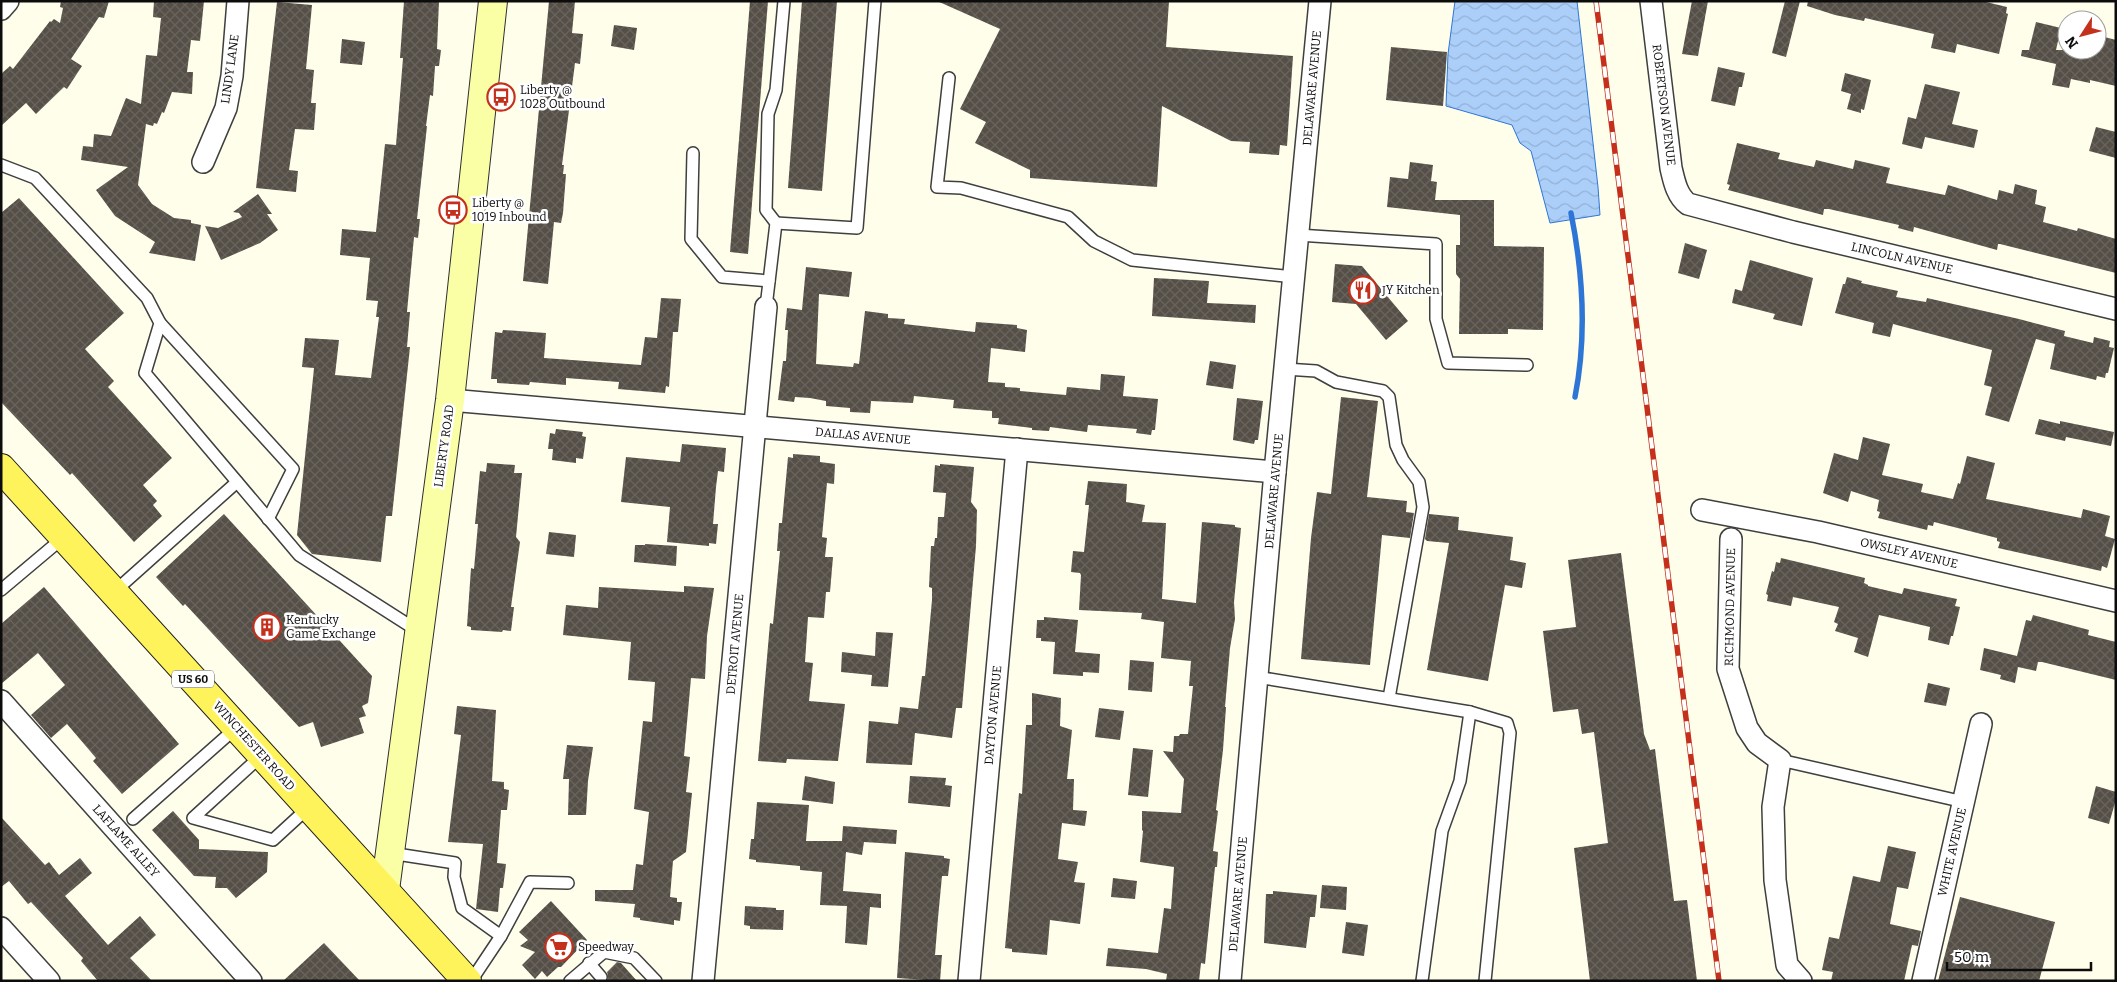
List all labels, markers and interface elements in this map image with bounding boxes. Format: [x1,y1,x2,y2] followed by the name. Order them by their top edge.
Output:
[2057,10,2107,60] north arrow
[1300,30,1324,146] street label: DELAWARE AVENUE
[218,33,242,105] street label: LINDY LANE
[2062,33,2082,52] text: N
[1650,43,1678,167] street label: ROBERTSON AVENUE
[486,82,516,112] bus stop icon: Liberty @ 1028 Outbound
[520,83,605,111] place label: Liberty @ 1028 Outbound
[438,195,468,225] bus stop icon: Liberty @ 1019 Inbound
[472,196,547,224] place label: Liberty @ 1019 Inbound
[1850,239,1954,277] street label: LINCOLN AVENUE
[1348,275,1378,305] restaurant icon: JY Kitchen
[1381,283,1440,297] place label: JY Kitchen
[431,404,457,488] street label: LIBERTY ROAD
[815,425,911,447] street label: DALLAS AVENUE
[1262,433,1286,549] street label: DELAWARE AVENUE
[1859,535,1959,571] street label: OWSLEY AVENUE
[1722,548,1738,666] street label: RICHMOND AVENUE
[724,593,746,695] street label: DETROIT AVENUE
[252,612,282,642] building icon: Kentucky Game Exchange
[286,613,376,641] place label: Kentucky Game Exchange
[982,665,1004,765] street label: DAYTON AVENUE
[172,671,214,688] road number: US 60
[210,699,298,793] street label: WINCHESTER ROAD
[90,802,162,880] street label: LAFLAME ALLEY
[1935,806,1969,898] street label: WHITE AVENUE
[1226,836,1250,952] street label: DELAWARE AVENUE
[544,932,574,962] supermarket icon: Speedway
[578,940,635,954] place label: Speedway
[1947,940,2091,972] scale bar
[1954,948,1990,966] text: 50 m

